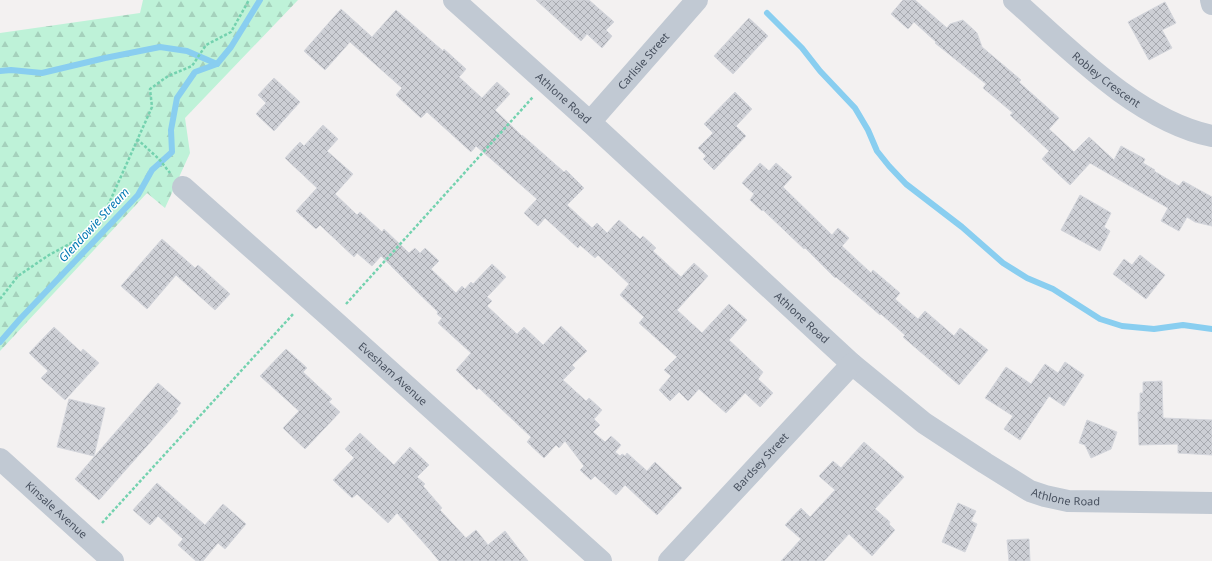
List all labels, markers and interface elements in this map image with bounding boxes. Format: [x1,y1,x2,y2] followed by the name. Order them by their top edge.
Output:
[614,29,672,93] street label: Carlisle Street
[1069,48,1144,110] street label: Robley Crescent
[533,69,595,127] street label: Athlone Road
[55,184,133,266] water label: Glendowie Stream
[771,288,833,346] street label: Athlone Road
[356,338,431,408] street label: Evesham Avenue
[730,429,792,494] street label: Bardsey Street
[23,478,91,541] street label: Kinsale Avenue
[1029,484,1100,508] street label: Athlone Road

